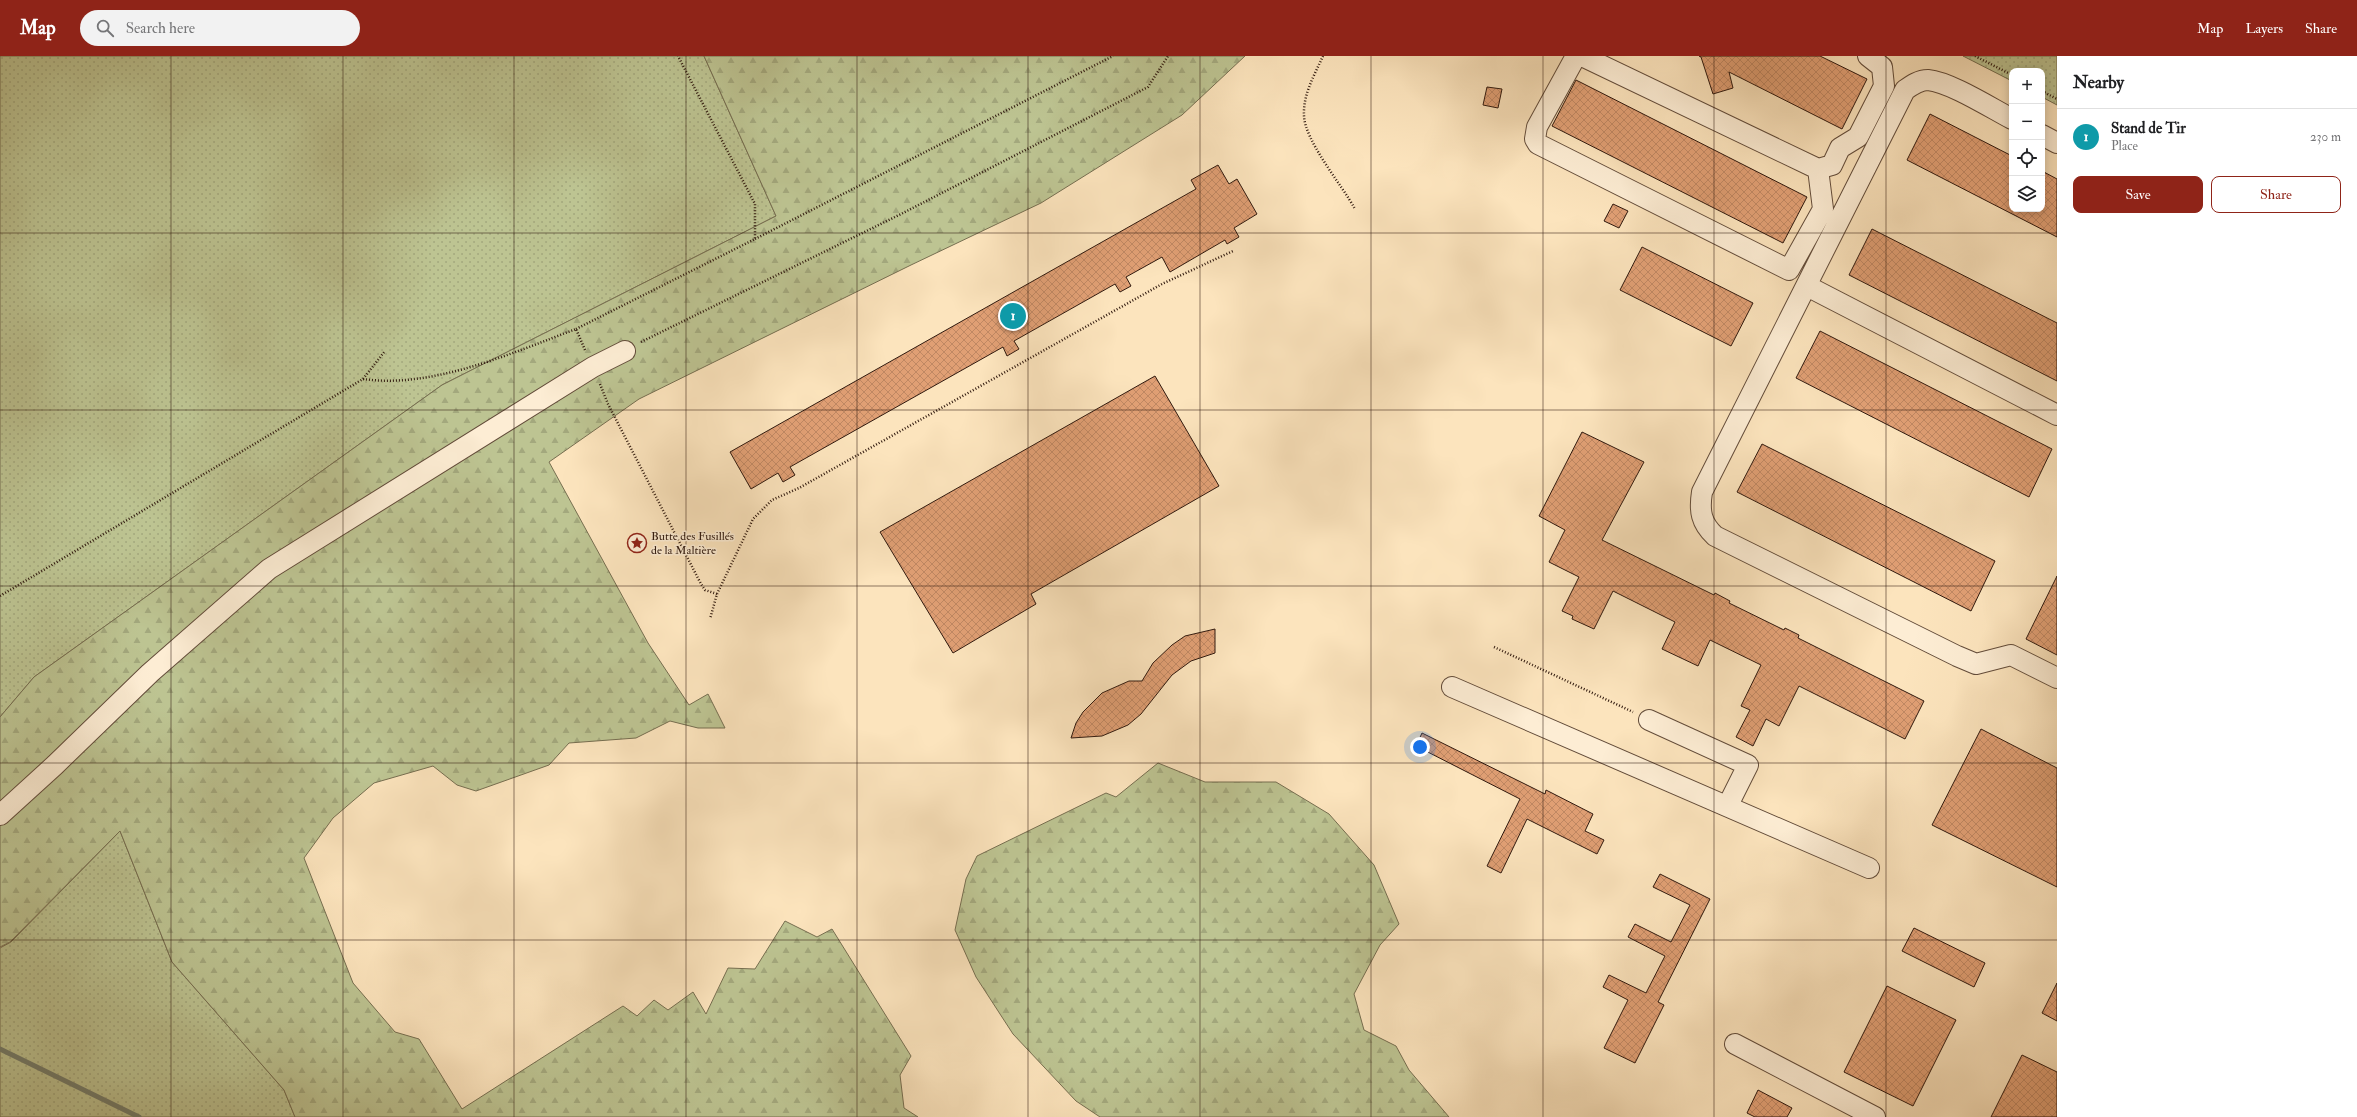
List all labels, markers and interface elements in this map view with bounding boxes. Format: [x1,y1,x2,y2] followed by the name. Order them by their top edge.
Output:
[80,10,360,46] search box
[20,16,56,40] text: Map
[94,17,116,39] icon: search
[126,19,195,38] text: Search here
[2197,20,2223,37] text: Map
[2245,20,2283,37] text: Layers
[2305,20,2337,37] text: Share
[2009,68,2045,212] map controls
[2009,68,2045,104] button: +
[2073,72,2124,93] text: Nearby
[2009,104,2045,140] button: −
[2111,119,2186,138] text: Stand de Tir
[2084,129,2088,145] text: 1
[2310,129,2341,145] text: 230 m
[2111,138,2138,154] text: Place
[2009,140,2045,176] button: locate
[2009,176,2045,212] button: layers
[2073,176,2203,213] button: Save
[2211,176,2341,213] button: Share
[1000,301,1026,331] pin: 1
[651,529,734,558] place label: Butte des Fusillés de la Maltière
[626,532,648,554] place icon: Butte des Fusillés de la Maltière
[1410,737,1430,757] your location

